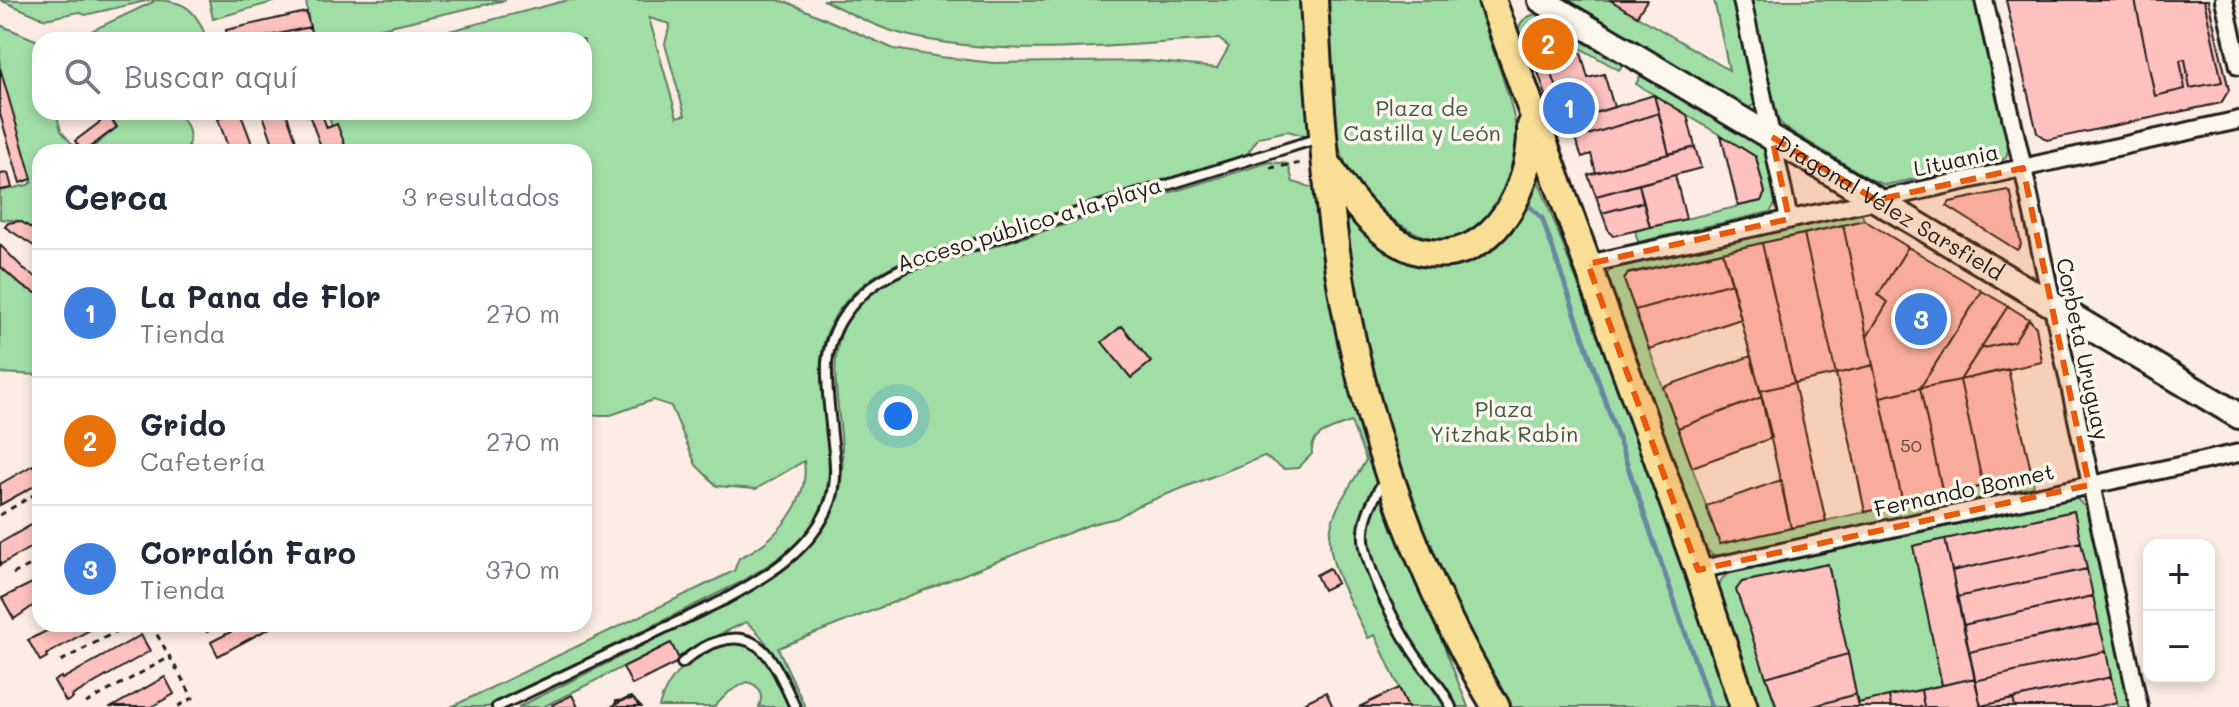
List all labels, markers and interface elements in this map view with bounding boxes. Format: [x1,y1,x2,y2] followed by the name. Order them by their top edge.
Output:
[1522,14,1574,74] pin: 2
[32,32,592,120] search box
[60,54,104,98] icon: search
[124,56,298,96] text: Buscar aquí
[1543,78,1595,138] pin: 1
[1343,93,1501,147] park label: Plaza de Castilla y León
[1771,128,2009,287] street label: Diagonal Vélez Sarsfield
[1911,136,2001,183] street label: Lituania
[893,169,1165,278] street label: Acceso público a la playa
[64,174,168,219] text: Cerca
[402,179,560,213] text: 3 resultados
[2050,255,2117,443] street label: Corbeta Uruguay
[140,276,381,316] text: La Pana de Flor
[1895,289,1947,349] pin: 3
[84,296,96,330] text: 1
[486,296,560,330] text: 270 m
[140,316,226,350] text: Tienda
[1430,394,1578,448] park label: Plaza Yitzhak Rabin
[878,396,918,436] your location
[140,404,226,444] text: Grido
[83,424,97,458] text: 2
[486,424,560,458] text: 270 m
[1900,433,1922,457] house number: 50
[140,444,266,478] text: Cafetería
[1871,456,2057,523] street label: Fernando Bonnet
[140,532,356,572] text: Corralón Faro
[2143,539,2215,683] map controls
[2143,539,2215,611] button: +
[82,552,98,586] text: 3
[485,552,560,586] text: 370 m
[140,572,226,606] text: Tienda
[2143,611,2215,683] button: −

